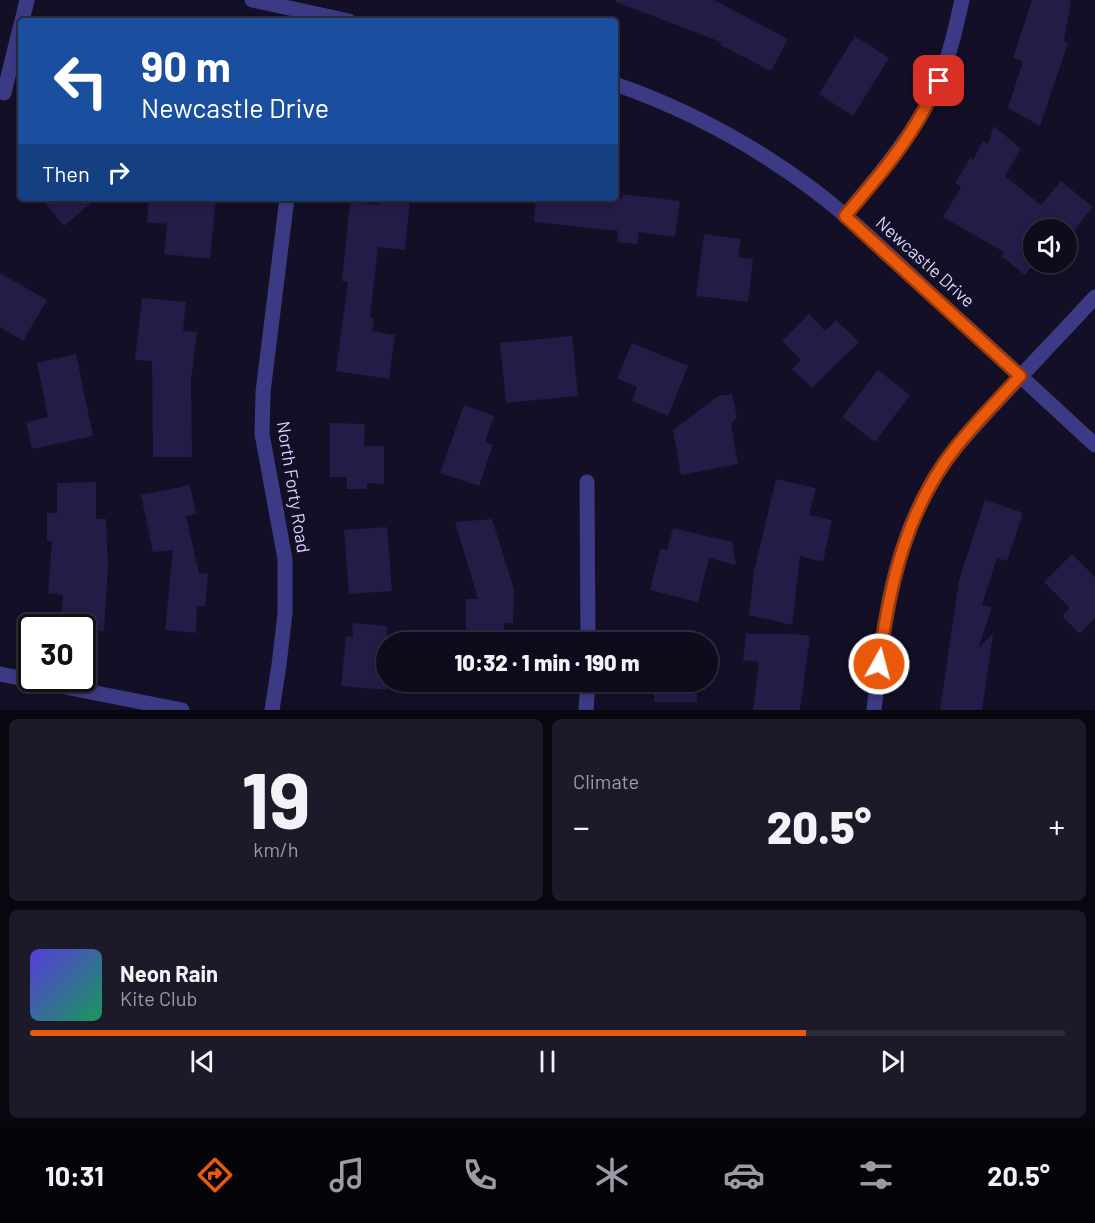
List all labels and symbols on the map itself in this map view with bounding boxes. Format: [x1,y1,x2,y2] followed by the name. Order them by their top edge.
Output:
[913,55,964,106] pin
[872,211,980,311] street label: Newcastle Drive
[273,419,315,554] street label: North Forty Road
[18,614,96,692] speed limit sign: 30
[847,632,911,696] position arrow

